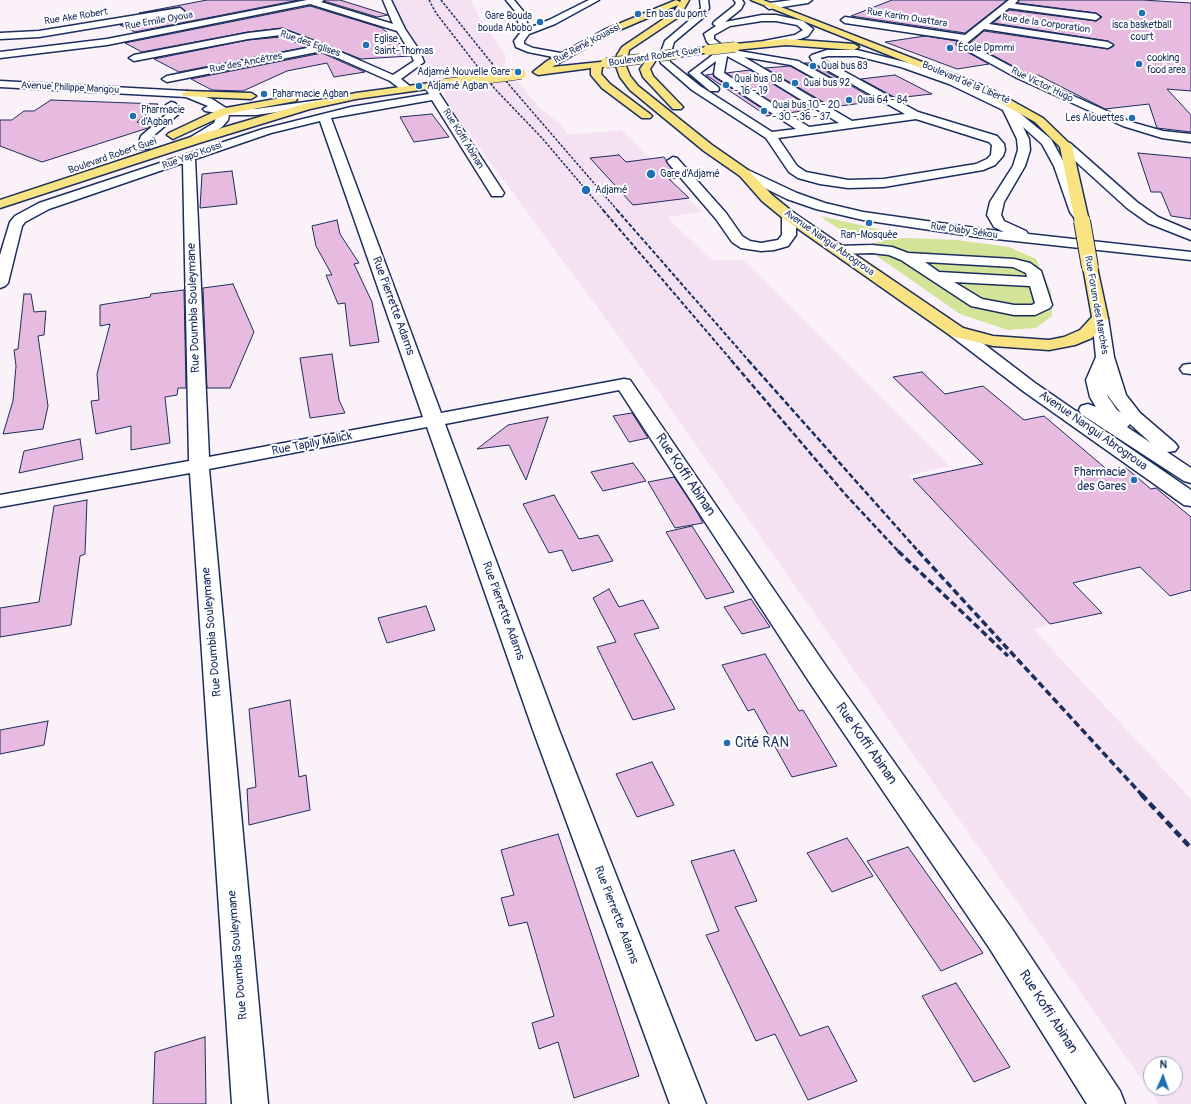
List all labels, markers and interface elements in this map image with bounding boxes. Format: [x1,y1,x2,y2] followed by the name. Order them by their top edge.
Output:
[43,6,109,28] street label: Rue Ake Robert
[866,6,948,30] street label: Rue Karim Ouattara
[646,8,707,20] place label: En bas du pont
[1137,8,1147,18] marker: isca basketball court
[124,9,194,33] street label: Rue Emile Oyoua
[633,9,643,19] marker: En bas du pont
[478,10,532,34] place label: Gare Bouda bouda Abobo
[1001,12,1091,36] street label: Rue de la Corporation
[535,17,545,27] marker: Gare Bouda bouda Abobo
[1112,19,1172,42] place label: isca basketball court
[552,21,622,67] street label: Rue René Kouassi
[278,28,342,60] street label: Rue des Eglises
[374,33,433,56] place label: Eglise Saint-Thomas
[361,40,371,50] marker: Eglise Saint-Thomas
[958,42,1014,54] place label: École Dpmmi
[945,43,955,53] marker: École Dpmmi
[608,45,702,69] street label: Boulevard Robert Gueï
[209,50,283,76] street label: Rue des Ancêtres
[1147,52,1186,76] place label: cooking food area
[920,59,1012,107] street label: Boulevard de la Liberté
[1134,59,1144,69] marker: cooking food area
[821,60,868,72] place label: Quai bus 83
[808,61,818,71] marker: Quai bus 83
[1009,65,1075,105] street label: Rue Victor Hugo
[417,66,510,78] place label: Adjamé Nouvelle Gare
[513,67,523,77] marker: Adjamé Nouvelle Gare
[734,73,782,96] place label: Quai bus 08 - 16 - 19
[803,77,850,89] place label: Quai bus 92
[790,78,800,88] marker: Quai bus 92
[21,79,119,97] street label: Avenue Philippe Mangou
[427,80,488,92] place label: Adjamé Agban
[721,80,731,90] marker: Quai bus 08 - 16 - 19
[414,81,424,91] marker: Adjamé Agban
[272,88,349,100] place label: Paharmacie Agban
[259,89,269,99] marker: Paharmacie Agban
[857,94,908,106] place label: Quai 64 - 84
[844,95,854,105] marker: Quai 64 - 84
[772,99,840,122] place label: Quai bus 10 - 20 - 30 - 36 - 37
[141,104,185,128] place label: Pharmacie d’Agban
[759,106,769,116] marker: Quai bus 10 - 20 - 30 - 36 - 37
[440,107,486,171] street label: Rue Koffi Abinan
[128,111,138,121] marker: Pharmacie d’Agban
[1065,112,1124,124] place label: Les Alouettes
[1127,113,1137,123] marker: Les Alouettes
[67,135,159,177] street label: Boulevard Robert Gueï
[161,140,223,172] street label: Rue Yapo Kossi
[645,168,657,180] marker: Gare d’Adjamé
[660,168,720,180] place label: Gare d’Adjamé
[580,184,592,196] marker: Adjamé
[595,184,628,196] place label: Adjamé
[782,207,876,279] street label: Avenue Nangui Abrogroua
[864,218,874,228] marker: Ran-Mosquée
[930,220,998,242] street label: Rue Diaby Sékou
[840,229,898,241] place label: Ran-Mosquée
[185,243,203,373] street label: Rue Doumbia Souleymane
[368,255,418,357] street label: Rue Pierrette Adams
[1081,255,1111,355] street label: Rue Forum des Marchés
[1036,388,1150,474] street label: Avenue Nangui Abrogroua
[271,429,353,459] street label: Rue Tapily Malick
[651,431,719,519] street label: Rue Koffi Abinan
[1074,466,1126,494] place label: Pharmacie des Gares
[1129,475,1139,485] marker: Pharmacie des Gares
[478,560,528,662] street label: Rue Pierrette Adams
[199,567,225,697] street label: Rue Doumbia Souleymane
[832,700,900,788] street label: Rue Koffi Abinan
[735,735,789,751] place label: Cité RAN
[722,738,732,748] marker: Cité RAN
[591,864,641,966] street label: Rue Pierrette Adams
[225,890,251,1020] street label: Rue Doumbia Souleymane
[1015,967,1081,1057] street label: Rue Koffi Abinan
[1143,1056,1183,1096] north arrow
[1159,1058,1167,1071] text: N

